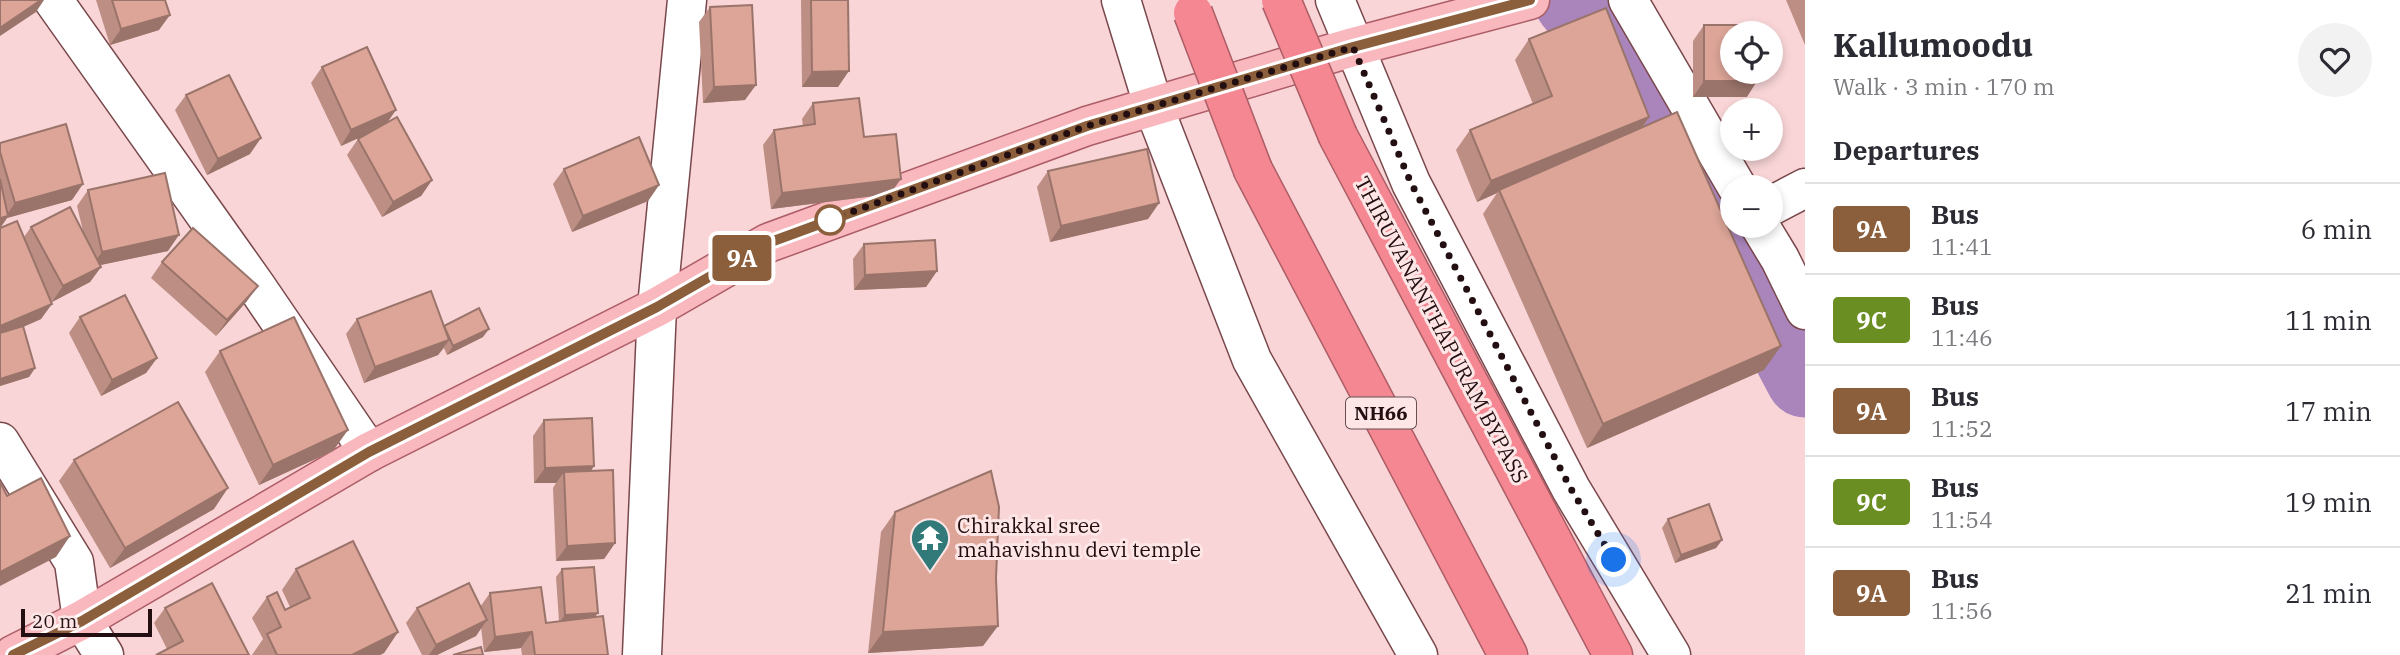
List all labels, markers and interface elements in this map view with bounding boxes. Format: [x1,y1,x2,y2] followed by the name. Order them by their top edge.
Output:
[1720,21,1783,238] map controls
[1720,21,1783,84] button: locate
[1833,23,2033,66] text: Kallumoodu
[2298,23,2372,97] button: heart
[1833,71,2055,101] text: Walk · 3 min · 170 m
[1720,98,1783,161] button: +
[1833,133,1979,167] text: Departures
[1349,171,1535,488] street label: THIRUVANANTHAPURAM BYPASS
[1720,175,1783,238] button: −
[1931,197,1979,231] text: Bus
[815,205,845,235] unlabelled marker
[2301,212,2372,246] text: 6 min
[1856,213,1887,245] text: 9A
[1931,231,1993,261] text: 11:41
[710,235,774,281] line badge: 9A
[726,242,758,274] text: 9A
[1931,288,1979,322] text: Bus
[2285,303,2372,337] text: 11 min
[1856,304,1887,336] text: 9C
[1931,322,1993,352] text: 11:46
[1931,379,1979,413] text: Bus
[2285,394,2372,428] text: 17 min
[1856,395,1887,427] text: 9A
[1346,398,1416,428] road number: NH66
[1931,413,1993,443] text: 11:52
[1931,470,1979,504] text: Bus
[2285,485,2372,519] text: 19 min
[1856,486,1887,518] text: 9C
[1931,504,1993,534] text: 11:54
[957,511,1201,563] place label: Chirakkal sree mahavishnu devi temple
[909,517,951,572] temple icon: Chirakkal sree mahavishnu devi temple
[1596,542,1631,577] your location
[1931,561,1979,595] text: Bus
[2285,576,2372,610] text: 21 min
[1856,577,1887,609] text: 9A
[1931,595,1993,625] text: 11:56
[21,606,152,638] scale bar
[32,609,77,633] text: 20 m

